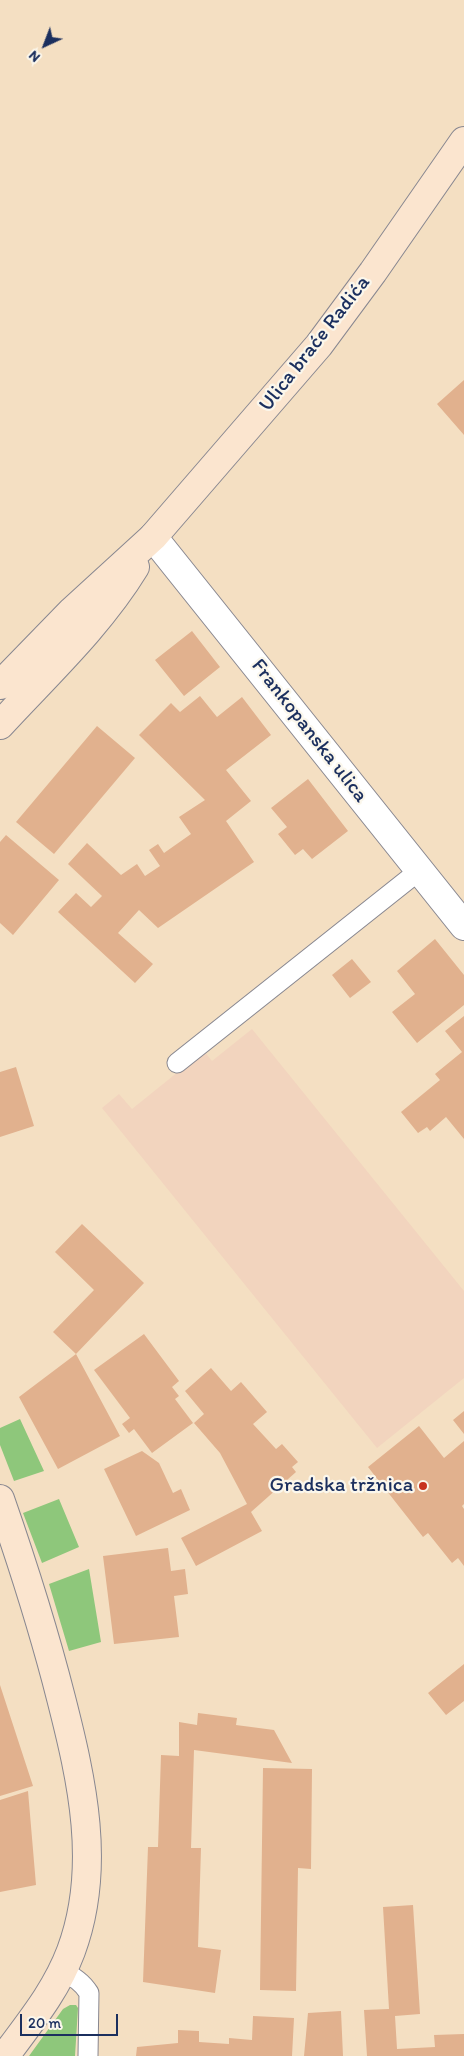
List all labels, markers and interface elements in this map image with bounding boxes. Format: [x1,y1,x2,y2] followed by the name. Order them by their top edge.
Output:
[20,20,70,70] north arrow
[25,47,44,66] text: N
[254,271,376,417] street label: Ulica braće Radića
[245,654,373,808] street label: Frankopanska ulica
[270,1473,413,1499] place label: Gradska tržnica
[417,1480,429,1492] marker: Gradska tržnica
[22,2004,120,2036] scale bar
[28,2014,61,2032] text: 20 m

